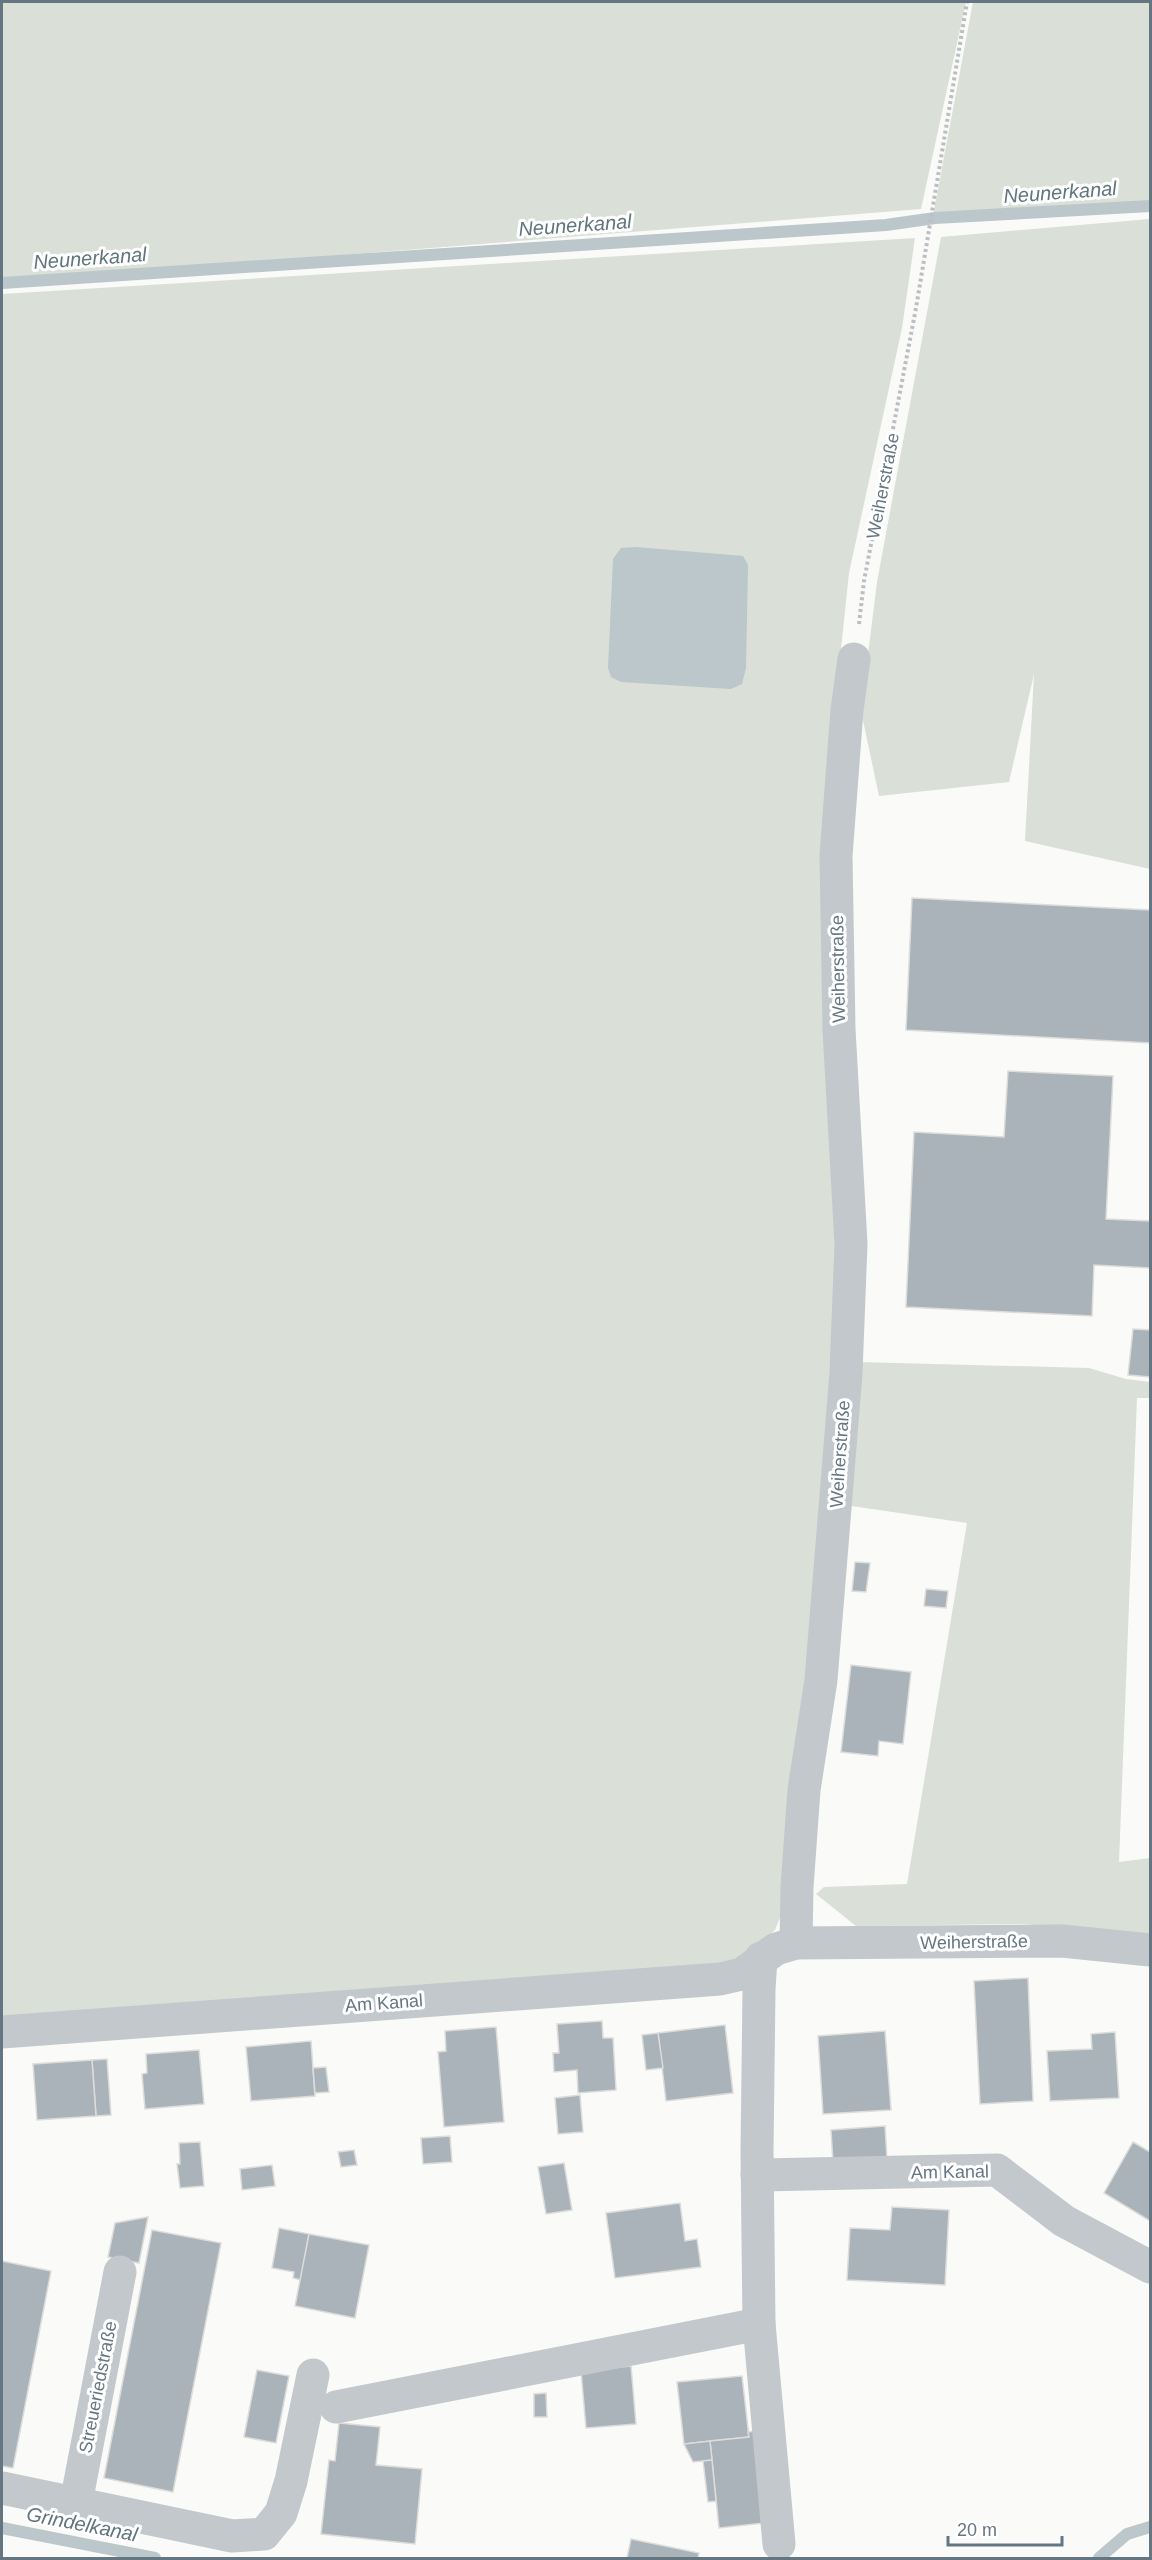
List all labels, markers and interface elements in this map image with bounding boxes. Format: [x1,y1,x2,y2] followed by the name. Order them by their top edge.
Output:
[1003,177,1118,207] water label: Neunerkanal
[518,210,633,240] water label: Neunerkanal
[33,243,148,273] water label: Neunerkanal
[863,431,903,541] street label: Weiherstraße
[827,915,849,1023] street label: Weiherstraße
[826,1400,854,1508] street label: Weiherstraße
[920,1931,1028,1953] street label: Weiherstraße
[344,1990,424,2016] street label: Am Kanal
[911,2161,989,2183] street label: Am Kanal
[75,2319,121,2455] street label: Streueriedstraße
[25,2502,140,2546] water label: Grindelkanal
[948,2509,1062,2547] scale bar
[957,2520,997,2540] text: 20 m

